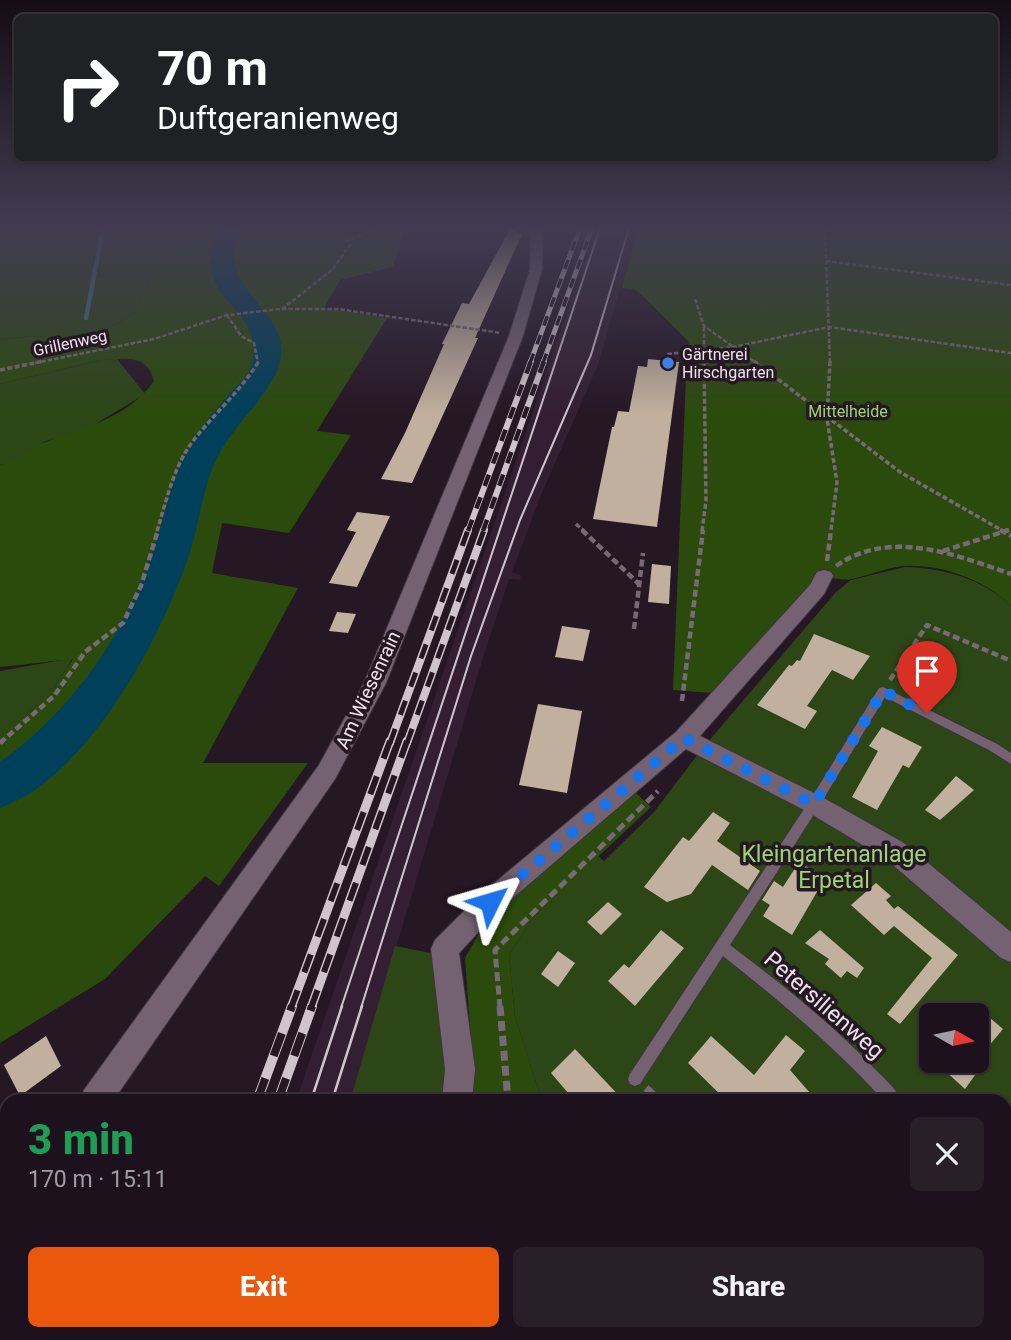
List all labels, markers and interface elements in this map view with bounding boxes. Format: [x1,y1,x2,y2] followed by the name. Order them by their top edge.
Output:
[157,40,268,97] text: 70 m
[42,42,133,133] icon: right
[157,99,399,137] text: Duftgeranienweg
[31,326,109,360] street label: Grillenweg
[682,345,774,382] place label: Gärtnerei Hirschgarten
[660,355,676,371] marker: Gärtnerei Hirschgarten
[808,402,888,421] park label: Mittelheide
[331,627,405,753] street label: Am Wiesenrain
[897,641,957,713] pin
[908,652,946,690] icon: arrive
[741,841,927,894] park label: Kleingartenanlage Erpetal
[453,865,527,939] position arrow
[759,946,889,1064] street label: Petersilienweg
[919,1003,989,1073] north arrow
[919,1003,989,1073] map controls
[28,1115,134,1164] text: 3 min
[910,1117,984,1191] button: close
[28,1166,167,1193] text: 170 m · 15:11
[28,1247,499,1327] button: Exit
[513,1247,984,1327] button: Share

